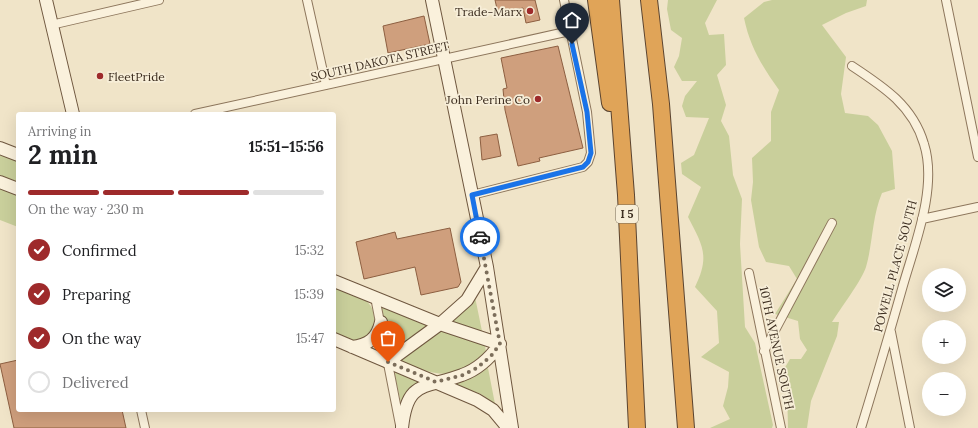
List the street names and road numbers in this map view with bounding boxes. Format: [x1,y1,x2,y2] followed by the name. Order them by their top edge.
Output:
[309,38,451,84] street label: SOUTH DAKOTA STREET
[870,198,920,334] street label: POWELL PLACE SOUTH
[616,205,638,223] road number: I 5
[757,285,797,411] street label: 10TH AVENUE SOUTH

